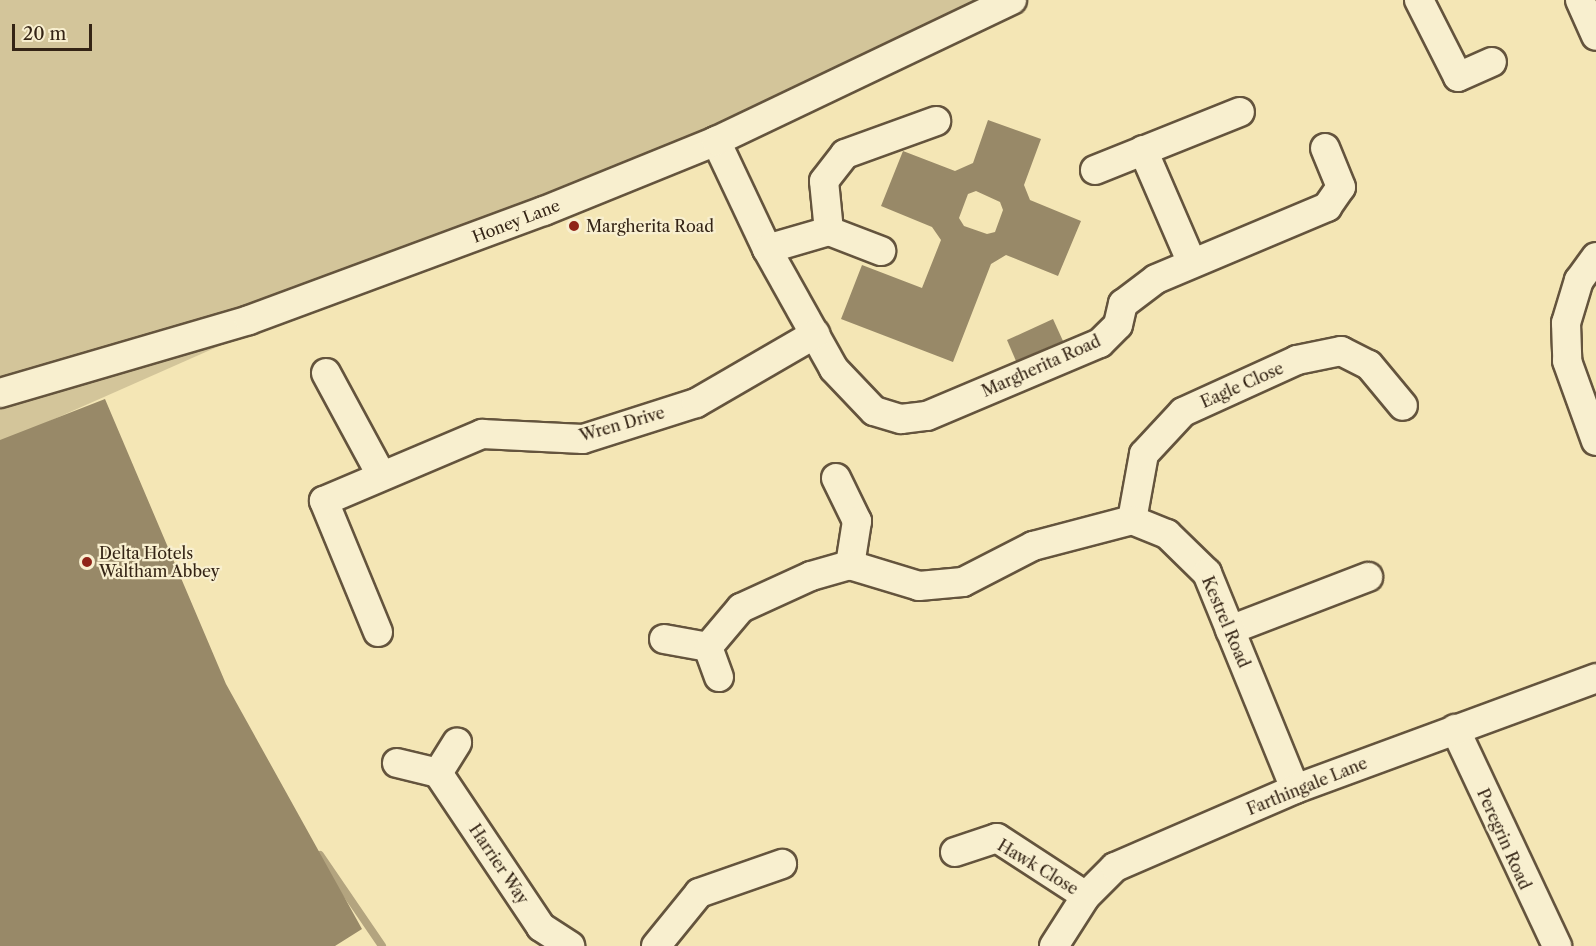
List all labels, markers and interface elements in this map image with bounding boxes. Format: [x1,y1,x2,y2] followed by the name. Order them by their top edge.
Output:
[15,12,94,50] scale bar
[23,23,66,45] text: 20 m
[469,195,563,247] street label: Honey Lane
[586,216,714,236] place label: Margherita Road
[567,219,581,233] marker: Margherita Road
[979,331,1103,401] street label: Margherita Road
[1198,358,1286,412] street label: Eagle Close
[577,403,667,445] street label: Wren Drive
[99,543,220,581] place label: Delta Hotels Waltham Abbey
[80,555,94,569] marker: Delta Hotels Waltham Abbey
[1198,573,1254,671] street label: Kestrel Road
[1244,753,1370,819] street label: Farthingale Lane
[1473,786,1535,892] street label: Peregrin Road
[465,820,533,908] street label: Harrier Way
[994,835,1082,899] street label: Hawk Close

